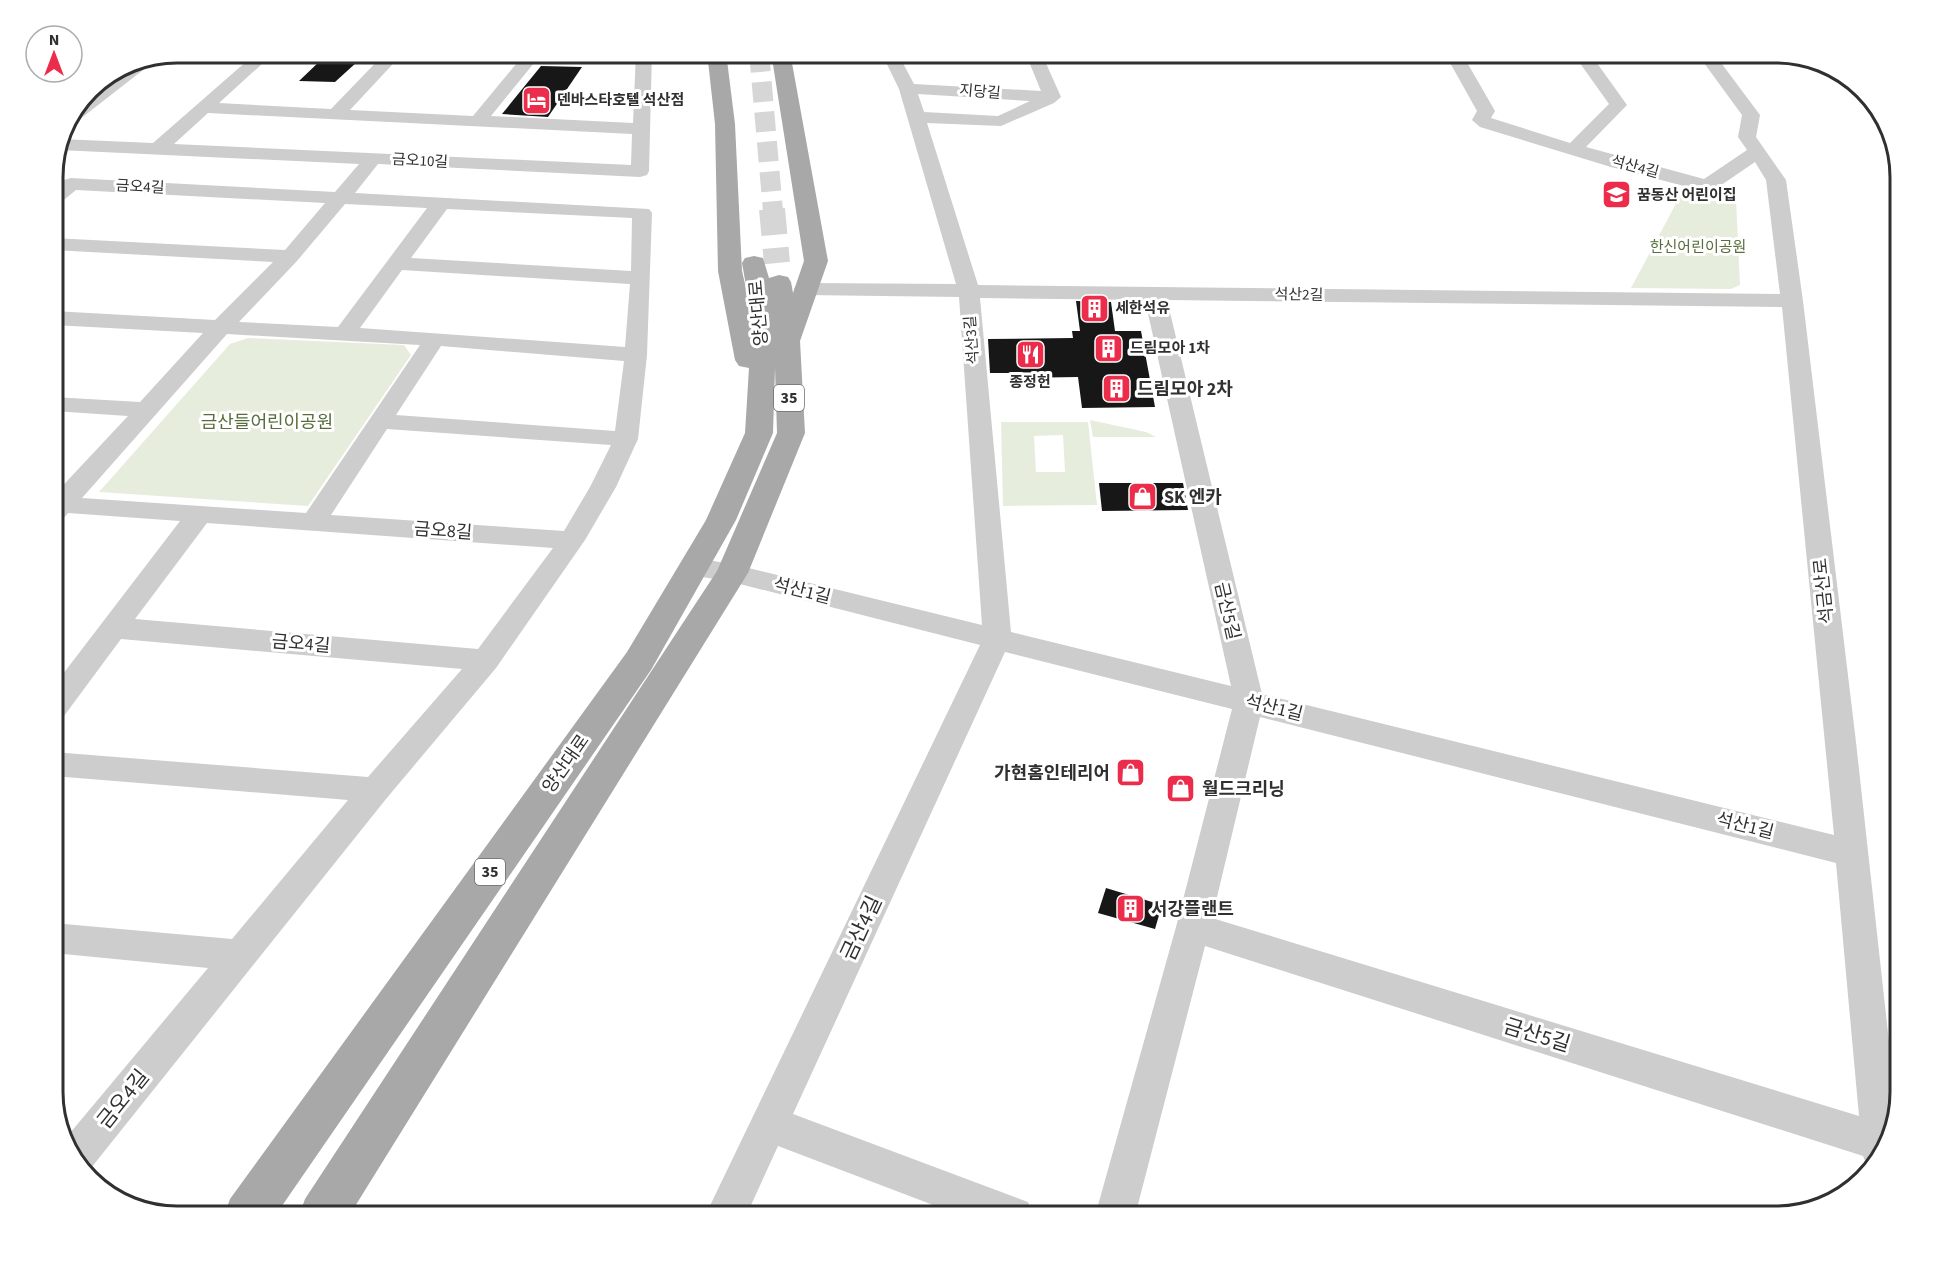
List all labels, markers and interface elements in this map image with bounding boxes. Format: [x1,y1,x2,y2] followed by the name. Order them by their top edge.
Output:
[24,24,84,84] north arrow
[49,29,59,51] text: N
[958,80,1002,104] street label: 지당길
[520,84,552,116] hotel icon: 덴바스타호텔 석산점
[557,90,684,111] place label: 덴바스타호텔 석산점
[391,149,449,173] street label: 금오10길
[1609,151,1661,183] street label: 석산4길
[115,175,165,199] street label: 금오4길
[1600,179,1632,211] school or university icon: 꿈동산 어린이집
[1637,185,1737,206] place label: 꿈동산 어린이집
[1650,237,1746,258] park label: 한신어린이공원
[744,279,774,347] street label: 양산대로
[1274,284,1324,306] street label: 석산2길
[1078,292,1110,324] building icon: 세한석유
[1115,298,1170,319] place label: 세한석유
[960,315,984,365] street label: 석산3길
[1093,332,1125,364] building icon: 드림모아 1차
[1130,338,1210,359] place label: 드림모아 1차
[1014,339,1046,371] restaurant icon: 종정헌
[1009,372,1051,393] place label: 종정헌
[1100,373,1132,405] building icon: 드림모아 2차
[1137,377,1233,402] place label: 드림모아 2차
[774,385,804,411] road number: 35
[201,410,333,435] park label: 금산들어린이공원
[1127,481,1159,513] shop icon: SK 엔카
[1164,485,1222,510] place label: SK 엔카
[413,516,473,546] street label: 금오8길
[1808,557,1840,625] street label: 석금산로
[771,572,833,610] street label: 석산1길
[1208,580,1246,642] street label: 금산5길
[271,629,331,659] street label: 금오4길
[1243,689,1305,727] street label: 석산1길
[537,730,595,798] street label: 양산대로
[1115,757,1147,789] shop icon: 가현홈인테리어
[994,761,1110,786] place label: 가현홈인테리어
[1165,773,1197,805] shop icon: 월드크리닝
[1202,777,1285,802] place label: 월드크리닝
[1714,807,1776,845] street label: 석산1길
[475,859,505,885] road number: 35
[833,891,889,965] street label: 금산4길
[1114,893,1146,925] building icon: 서강플랜트
[1151,897,1234,922] place label: 서강플랜트
[1500,1011,1574,1059] street label: 금산5길
[90,1063,156,1135] street label: 금오4길

